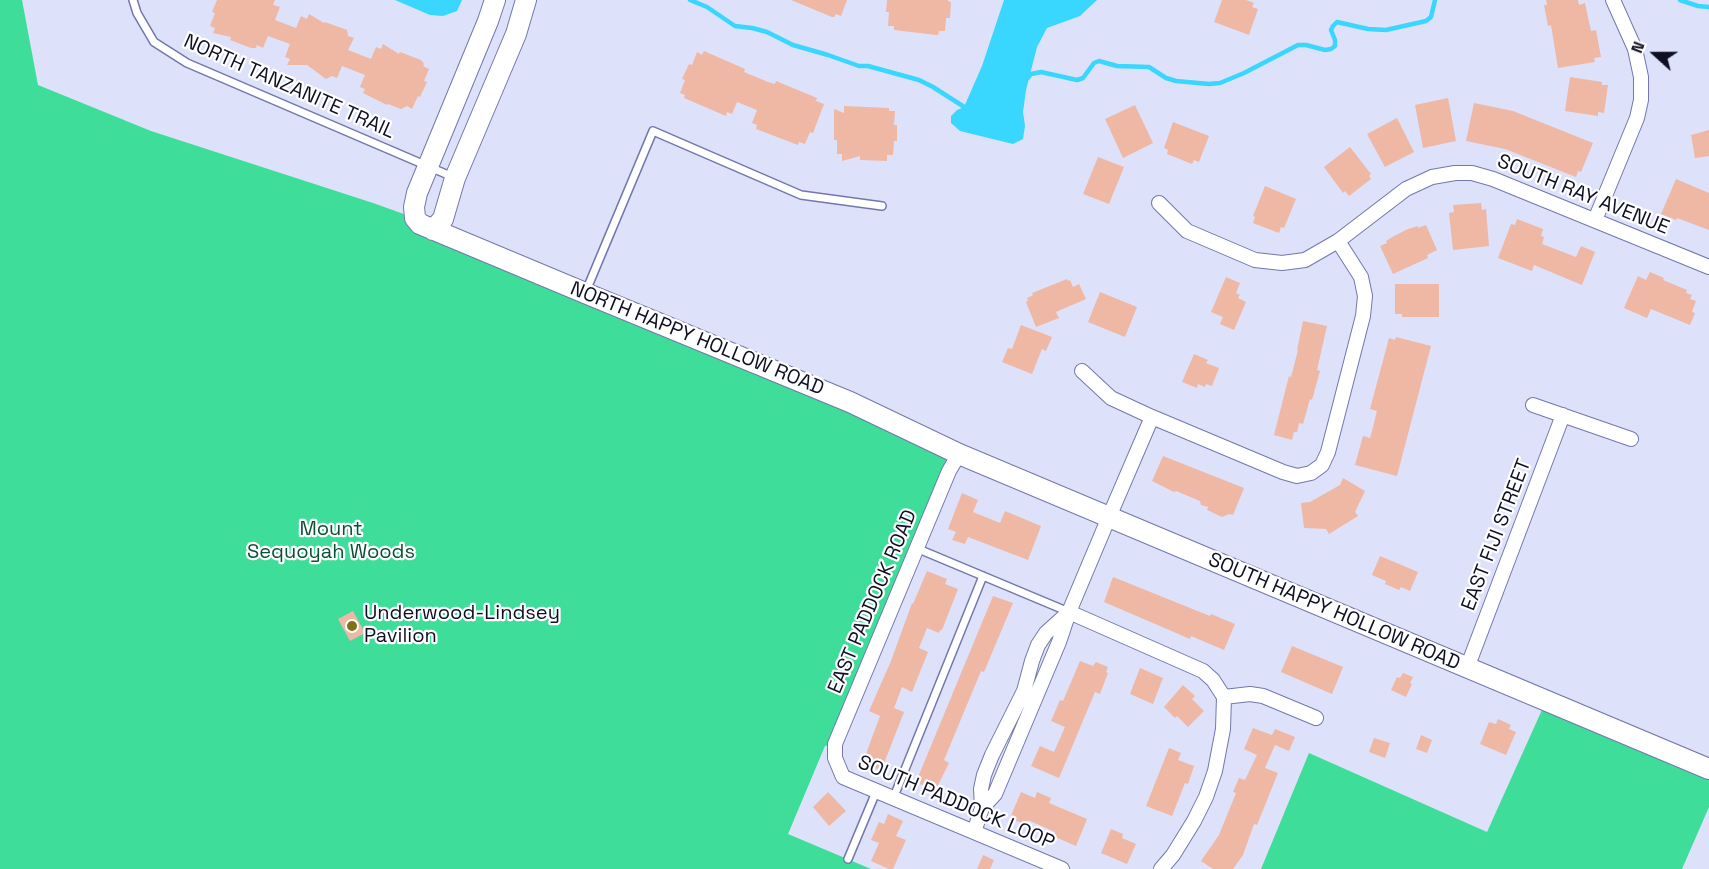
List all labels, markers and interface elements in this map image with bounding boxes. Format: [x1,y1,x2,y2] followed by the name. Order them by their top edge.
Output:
[1625,24,1685,84] north arrow
[180,30,398,144] street label: NORTH TANZANITE TRAIL
[1626,39,1649,56] text: N
[1494,150,1672,240] street label: SOUTH RAY AVENUE
[567,277,827,401] street label: NORTH HAPPY HOLLOW ROAD
[1457,456,1537,614] street label: EAST FIJI STREET
[823,507,923,697] street label: EAST PADDOCK ROAD
[247,518,415,565] park label: Mount Sequoyah Woods
[1204,548,1464,676] street label: SOUTH HAPPY HOLLOW ROAD
[364,602,560,649] place label: Underwood-Lindsey Pavilion
[345,619,359,633] marker: Underwood-Lindsey Pavilion
[854,751,1058,855] street label: SOUTH PADDOCK LOOP

